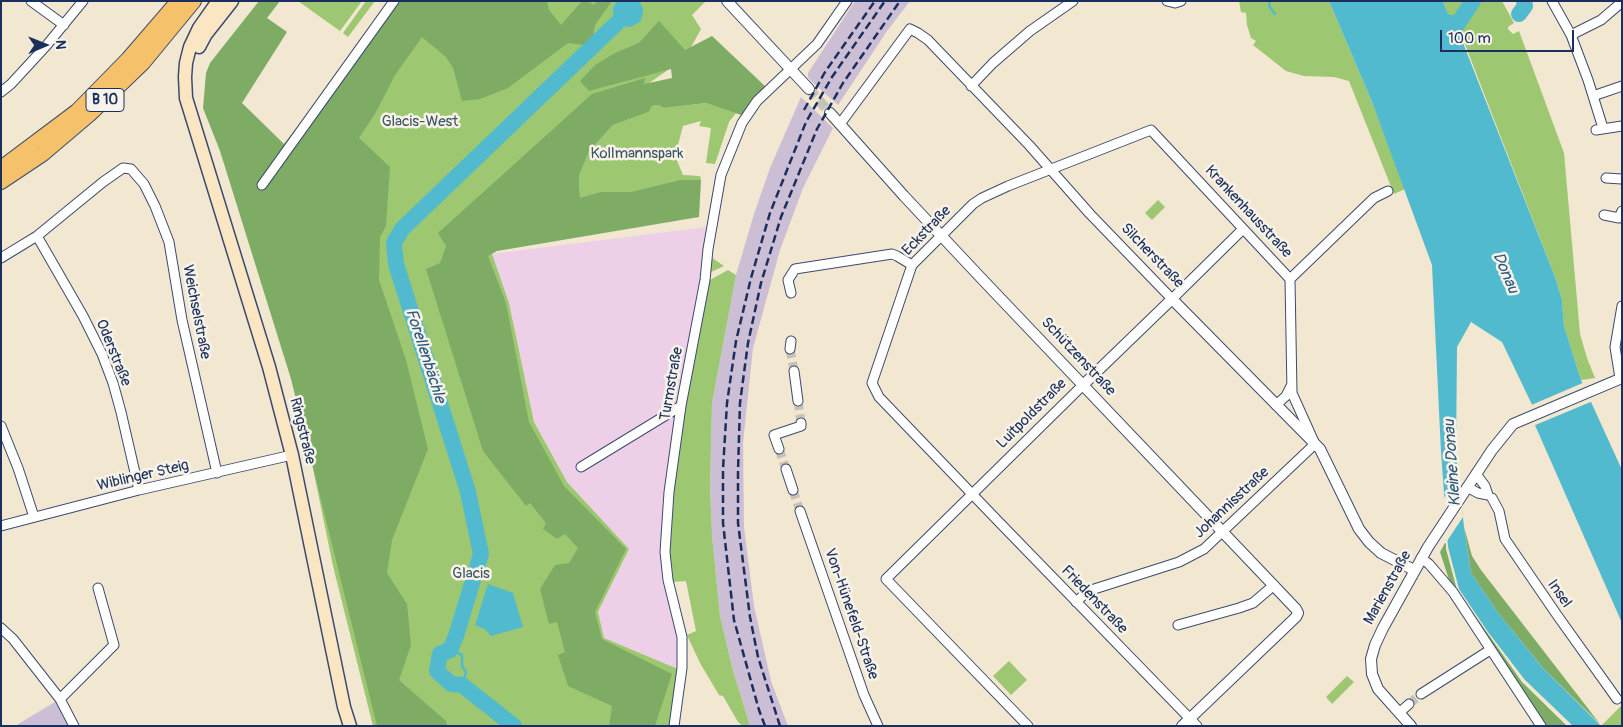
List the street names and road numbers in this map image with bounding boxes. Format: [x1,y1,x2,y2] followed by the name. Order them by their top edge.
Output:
[86,88,124,112] road number: B 10
[1201,162,1295,262] street label: Krankenhausstraße
[899,202,955,260] street label: Eckstraße
[1117,220,1187,292] street label: Silcherstraße
[178,263,214,361] street label: Weichselstraße
[1037,314,1119,400] street label: Schützenstraße
[91,317,135,389] street label: Oderstraße
[657,346,687,422] street label: Turmstraße
[993,375,1071,453] street label: Luitpoldstraße
[285,396,319,466] street label: Ringstraße
[95,457,191,495] street label: Wiblinger Steig
[1191,464,1273,542] street label: Johannisstraße
[820,546,882,682] street label: Von-Hünefeld-Straße
[1360,548,1416,628] street label: Marienstraße
[1057,562,1131,638] street label: Friedenstraße
[1543,577,1575,611] street label: Insel

